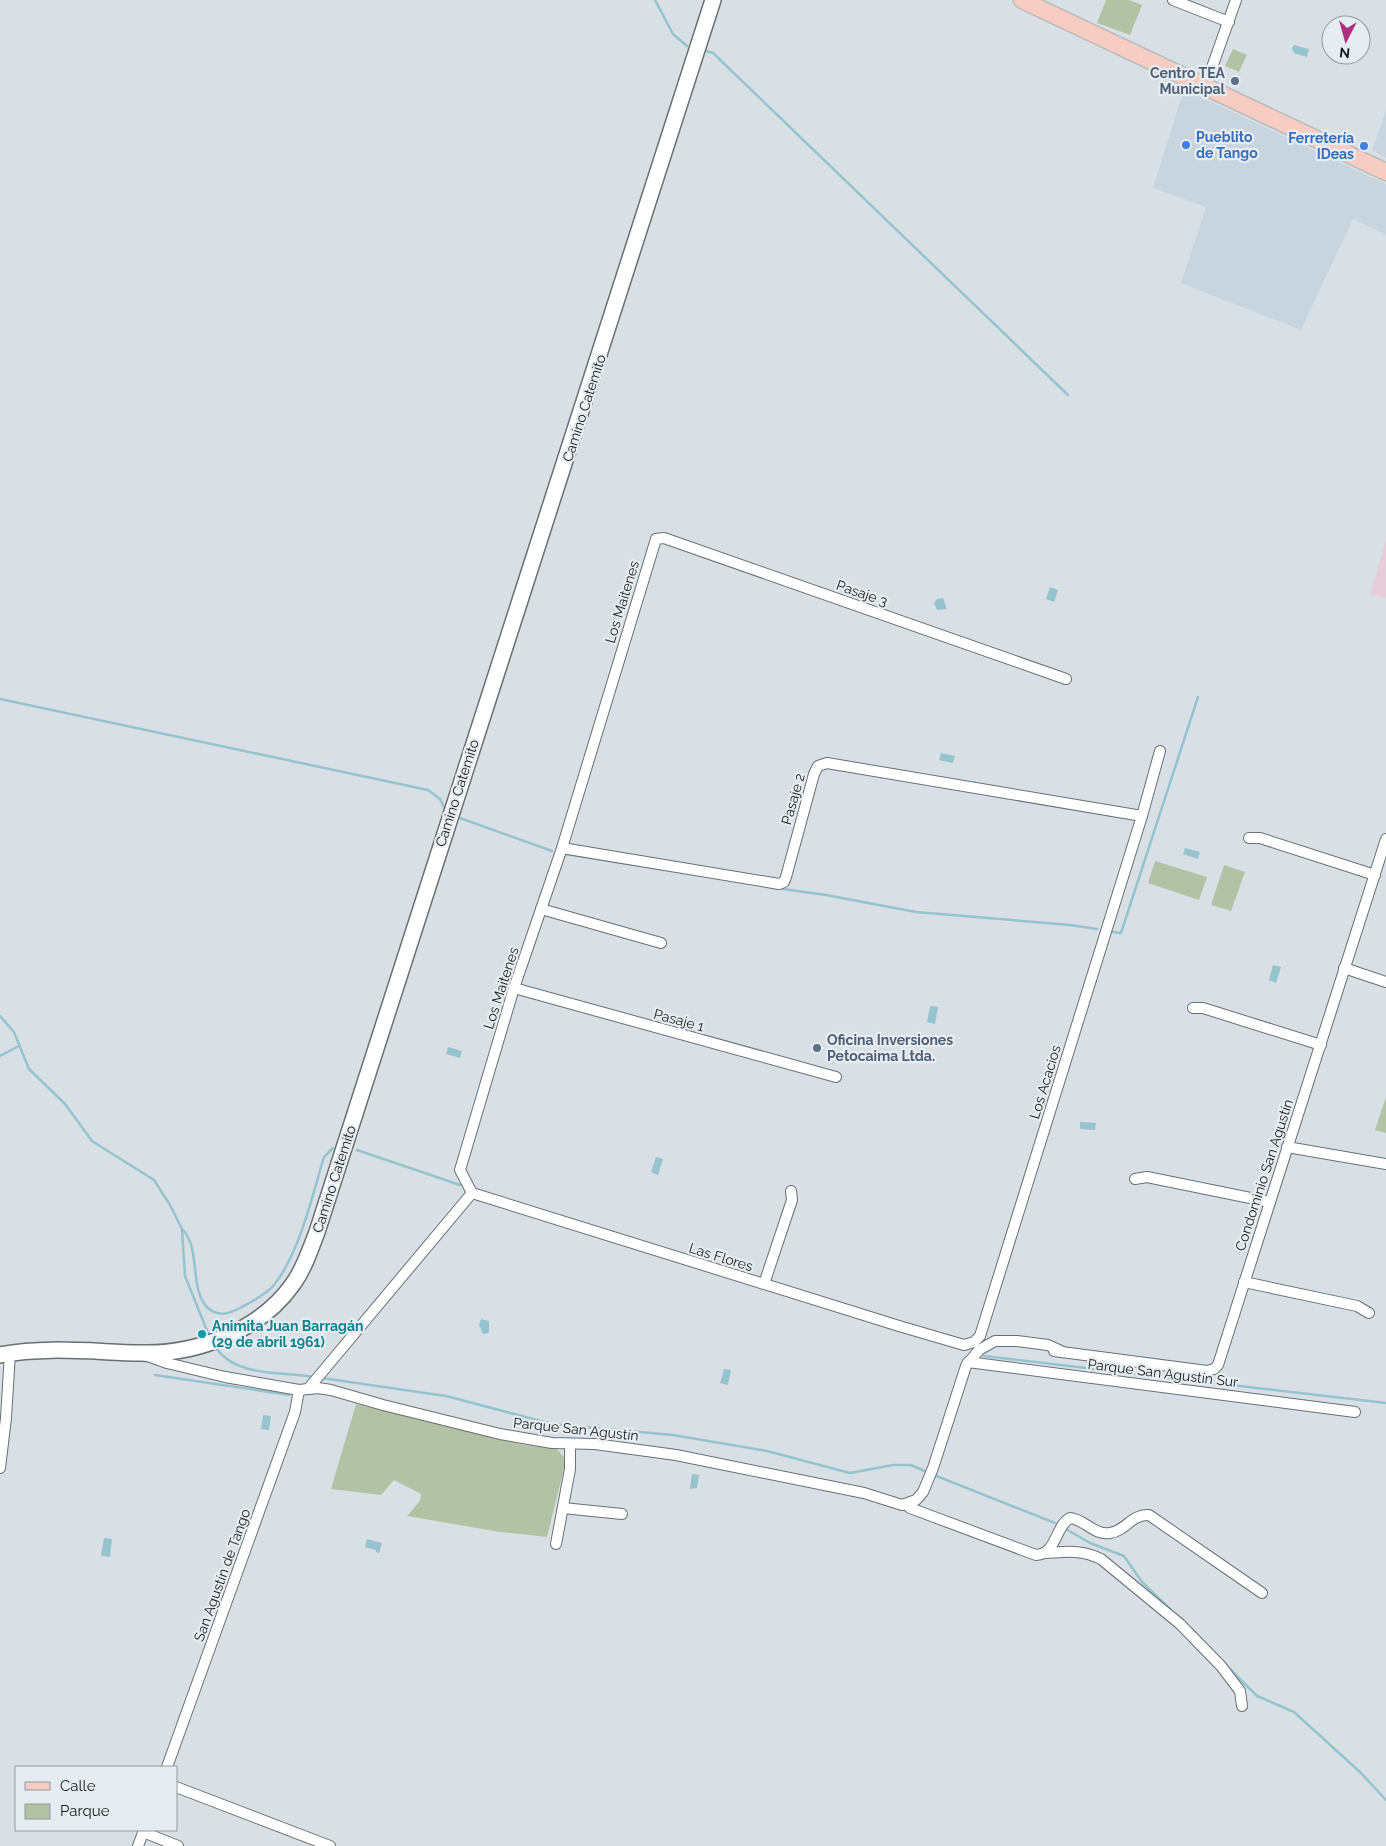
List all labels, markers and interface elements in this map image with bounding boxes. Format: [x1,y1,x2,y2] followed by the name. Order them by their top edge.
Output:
[1321,15,1371,65] north arrow
[1338,44,1351,61] text: N
[1150,65,1226,97] place label: Centro TEA Municipal
[1229,75,1241,87] marker: Centro TEA Municipal
[1196,129,1258,161] place label: Pueblito de Tango
[1288,130,1354,162] place label: Ferretería IDeas
[1180,139,1192,151] marker: Pueblito de Tango
[1358,140,1370,152] marker: Ferretería IDeas
[559,352,609,464] street label: Camino Catemito
[602,559,642,645] street label: Los Maitenes
[834,577,890,609] street label: Pasaje 3
[432,737,482,849] street label: Camino Catemito
[778,771,808,827] street label: Pasaje 2
[480,945,522,1031] street label: Los Maitenes
[652,1006,706,1034] street label: Pasaje 1
[827,1032,953,1064] place label: Oficina Inversiones Petocaima Ltda.
[811,1042,823,1054] marker: Oficina Inversiones Petocaima Ltda.
[1026,1043,1064,1121] street label: Los Acacios
[1232,1097,1296,1253] street label: Condominio San Agustín
[309,1123,359,1235] street label: Camino Catemito
[687,1240,755,1274] street label: Las Flores
[212,1318,363,1350] place label: Animita Juan Barragán (29 de abril 1961)
[196,1328,208,1340] marker: Animita Juan Barragán (29 de abril 1961)
[1087,1356,1239,1390] street label: Parque San Agustín Sur
[512,1414,640,1444] street label: Parque San Agustín
[191,1507,253,1643] street label: San Agustín de Tango
[15,1766,178,1831] legend
[60,1777,96,1795] text: Calle
[60,1802,110,1820] text: Parque

